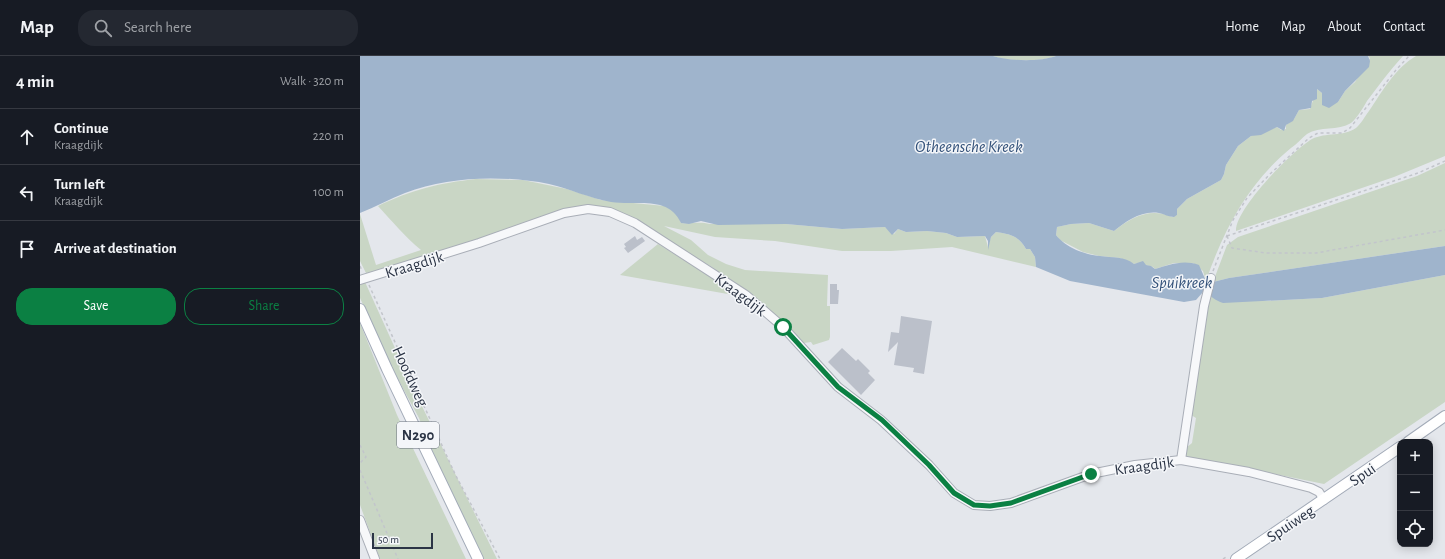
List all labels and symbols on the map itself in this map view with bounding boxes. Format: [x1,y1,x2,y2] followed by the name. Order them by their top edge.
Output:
[915,138,1023,155] water label: Otheensche Kreek
[383,248,446,282] street label: Kraagdijk
[711,270,770,320] street label: Kraagdijk
[1152,274,1213,292] water label: Spuikreek
[774,318,792,336] route start
[389,344,431,409] street label: Hoofdweg
[397,422,439,448] road number: N290
[1113,454,1176,479] street label: Kraagdijk
[1347,460,1379,489] street label: Spui
[1082,465,1100,483] route end
[1264,502,1317,545] street label: Spuiweg
[372,531,433,550] scale bar

